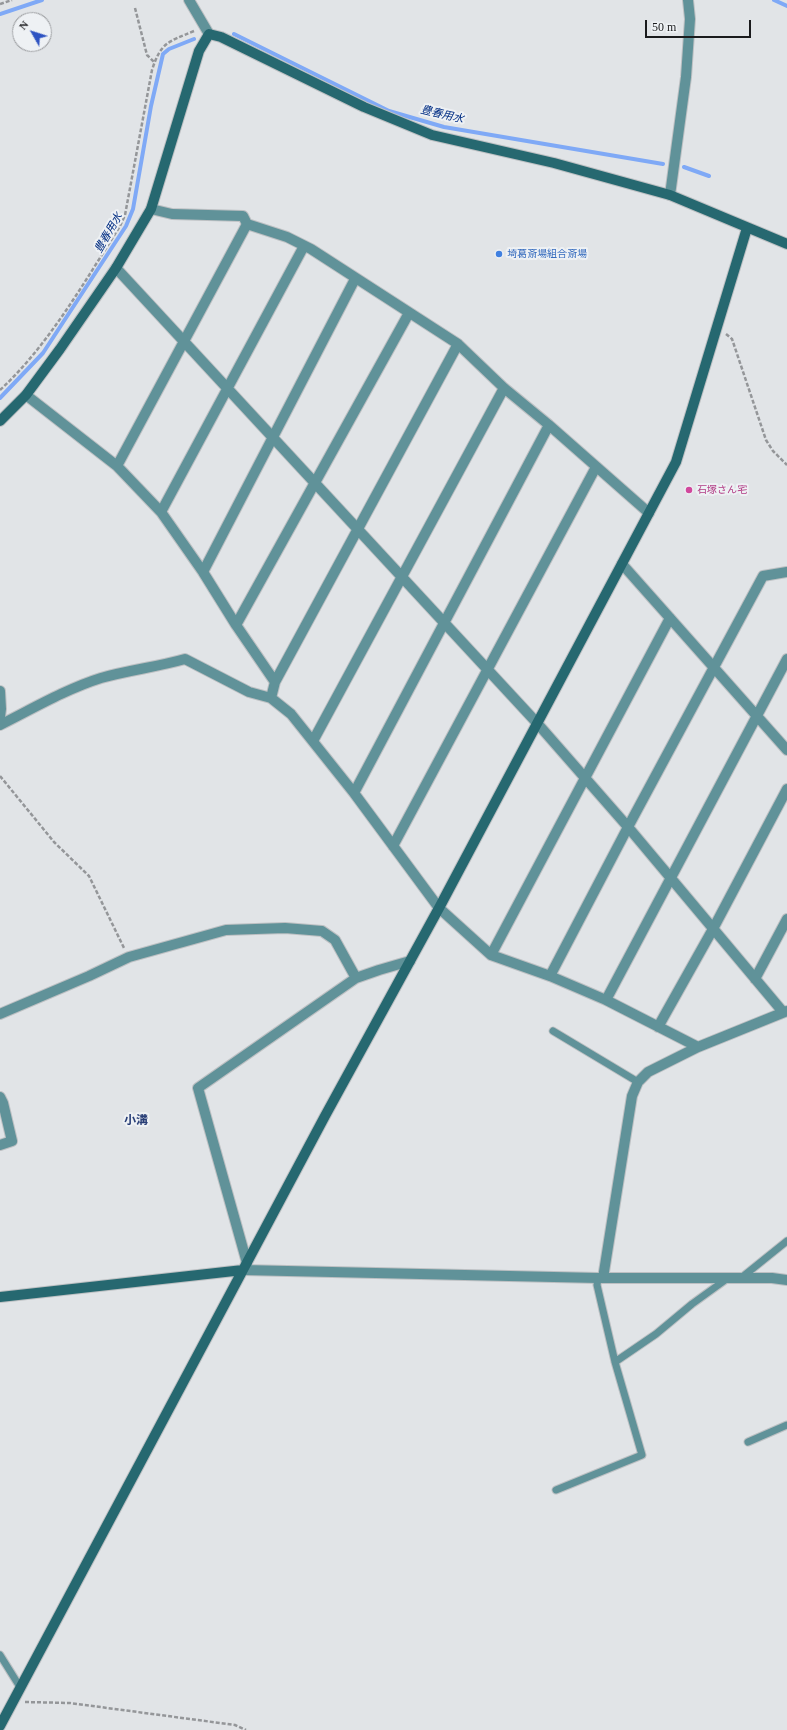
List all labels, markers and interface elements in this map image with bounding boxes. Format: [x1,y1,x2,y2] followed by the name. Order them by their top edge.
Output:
[12,12,52,52] north arrow
[647,12,753,38] scale bar
[16,18,31,32] text: N
[652,20,676,34] text: 50 m
[419,104,465,126] water label: 豊春用水
[92,211,126,255] water label: 豊春用水
[507,248,587,260] place label: 埼葛斎場組合斎場
[494,249,504,259] marker: 埼葛斎場組合斎場
[697,484,747,496] place label: 石塚さん宅
[684,485,694,495] marker: 石塚さん宅
[124,1114,148,1128] district label: 小溝

